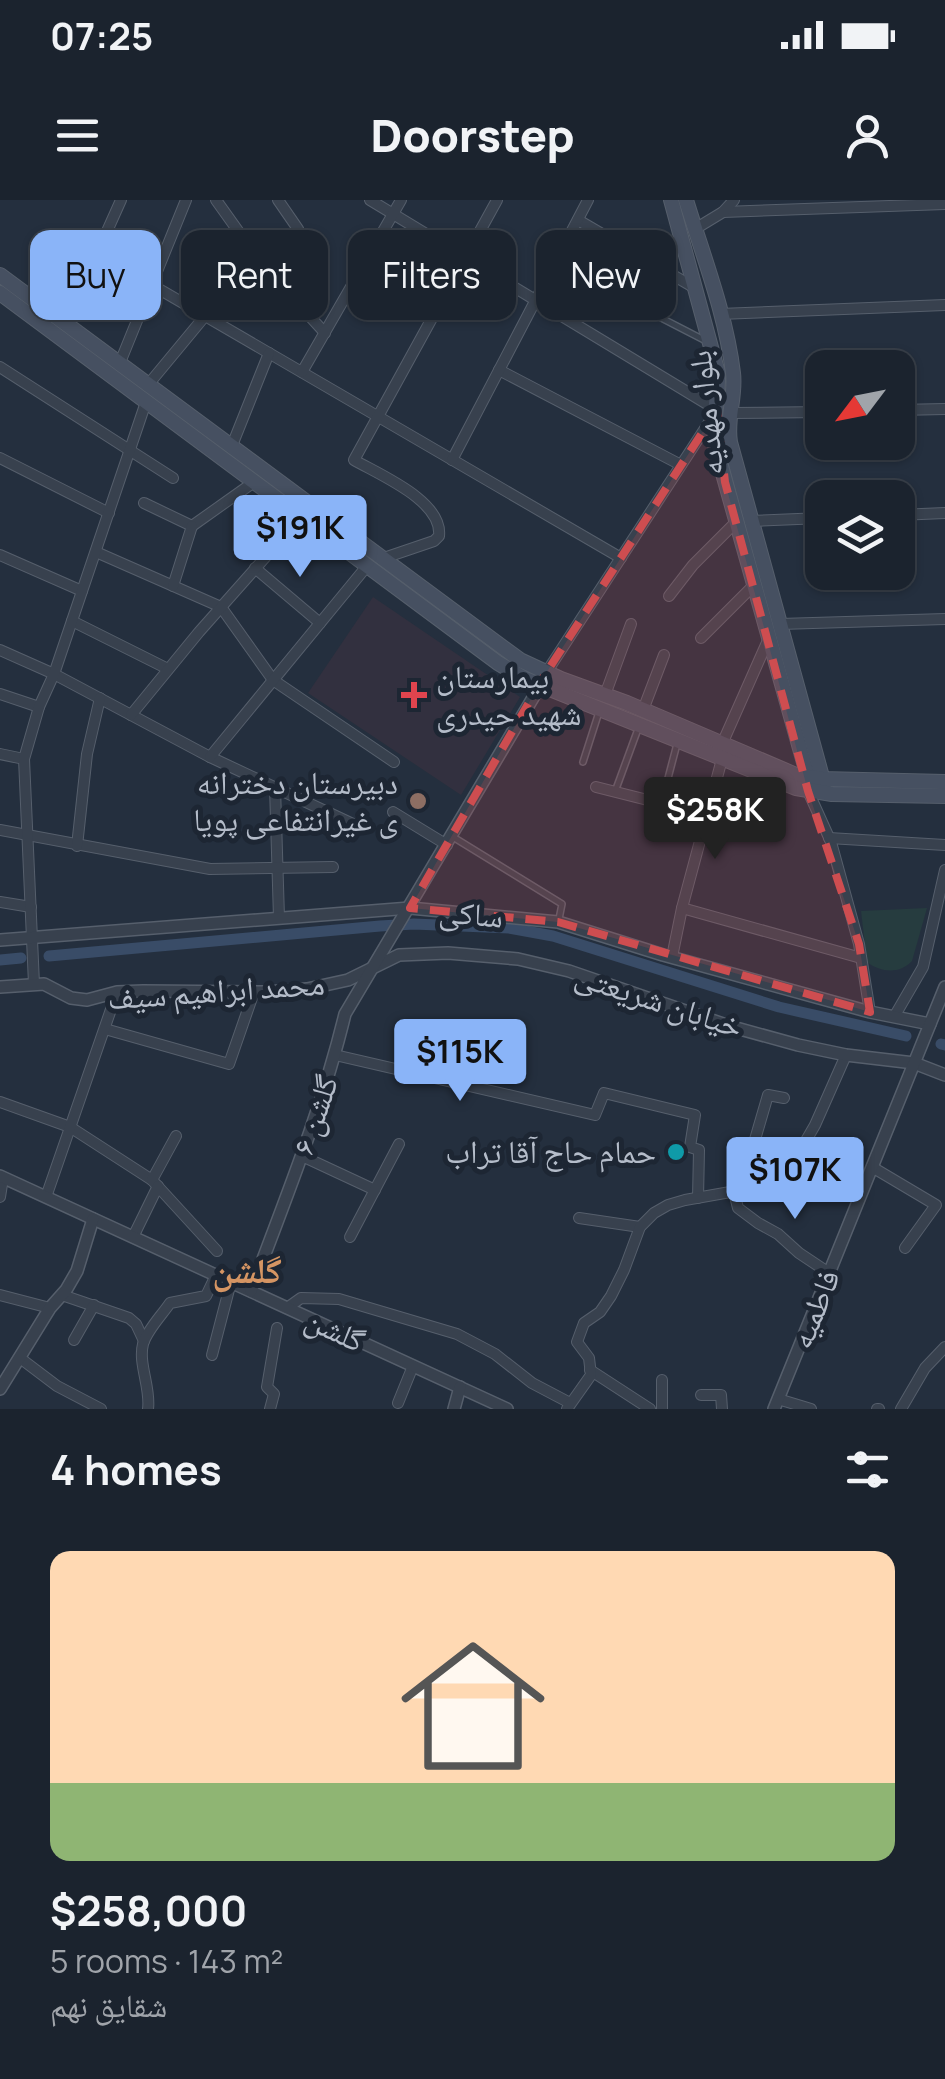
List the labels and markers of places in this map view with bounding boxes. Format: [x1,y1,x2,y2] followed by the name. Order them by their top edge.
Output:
[230,495,370,580] pin: $191K
[436,654,582,735] place label: بیمارستان شهید حیدری
[401,682,427,708] marker: بیمارستان شهید حیدری
[193,760,398,841] place label: دبیرستان دخترانه ی غیرانتفاعی پویا
[645,777,785,862] pin: $258K
[407,790,429,812] marker: دبیرستان دخترانه ی غیرانتفاعی پویا
[390,1019,530,1104] pin: $115K
[445,1129,656,1173] place label: حمام حاج آقا تراب
[725,1137,865,1222] pin: $107K
[665,1141,687,1163] marker: حمام حاج آقا تراب

